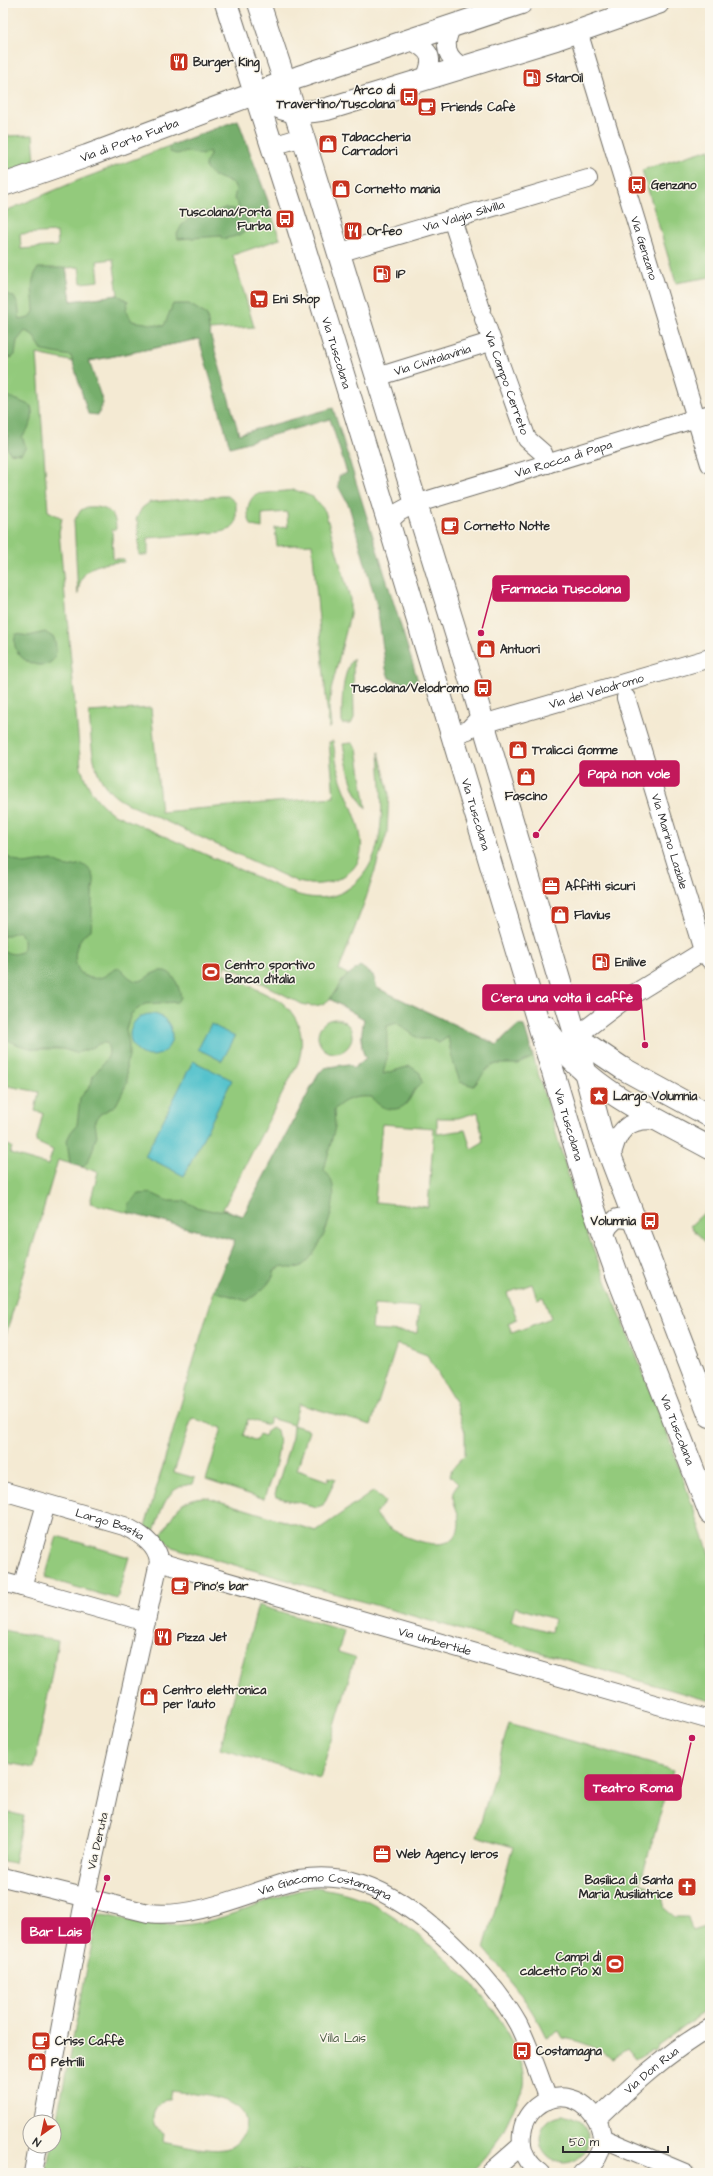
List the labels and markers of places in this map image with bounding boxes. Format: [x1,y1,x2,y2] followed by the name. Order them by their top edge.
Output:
[168,51,190,73] restaurant icon: Burger King
[193,54,260,73] place label: Burger King
[521,67,543,89] fuel station icon: StarOil
[545,70,583,87] place label: StarOil
[276,82,396,113] place label: Arco di Travertino/Tuscolana
[398,86,420,108] bus stop icon: Arco di Travertino/Tuscolana
[416,96,438,118] cafe icon: Friends Cafè
[441,99,516,116] place label: Friends Cafè
[341,129,411,160] place label: Tabaccheria Carradori
[317,133,339,155] shop icon: Tabaccheria Carradori
[626,174,648,196] bus stop icon: Genzano
[651,177,697,194] place label: Genzano
[330,178,352,200] shop icon: Cornetto mania
[355,181,441,198] place label: Cornetto mania
[179,204,272,235] place label: Tuscolana/Porta Furba
[274,208,296,230] bus stop icon: Tuscolana/Porta Furba
[342,220,364,242] restaurant icon: Orfeo
[367,223,402,240] place label: Orfeo
[371,263,393,285] fuel station icon: IP
[396,266,406,283] place label: IP
[248,288,270,310] supermarket icon: Eni Shop
[273,291,320,309] place label: Eni Shop
[439,515,461,537] cafe icon: Cornetto Notte
[464,518,551,535] place label: Cornetto Notte
[493,576,629,601] callout: Farmacia Tuscolana
[475,638,497,660] shop icon: Antuori
[500,641,540,658] place label: Antuori
[472,677,494,699] bus stop icon: Tuscolana/Velodromo
[350,680,469,697] place label: Tuscolana/Velodromo
[507,739,529,761] shop icon: Tralicci Gomme
[531,742,618,759] place label: Tralicci Gomme
[580,761,679,786] callout: Papà non vole
[515,766,537,788] shop icon: Fascino
[505,788,548,805] place label: Fascino
[540,875,562,897] office icon: Affitti sicuri
[565,878,635,895] place label: Affitti sicuri
[549,904,571,926] shop icon: Flavius
[574,907,610,924] place label: Flavius
[590,951,612,973] fuel station icon: Enilive
[615,954,647,971] place label: Enilive
[225,957,315,988] place label: Centro sportivo Banca d'Italia
[200,961,222,983] sports icon: Centro sportivo Banca d'Italia
[483,985,641,1010] callout: C'era una volta il caffè
[588,1085,610,1107] place icon: Largo Volumnia
[613,1088,698,1107] place label: Largo Volumnia
[639,1210,661,1232] bus stop icon: Volumnia
[589,1213,637,1230] place label: Volumnia
[169,1575,191,1597] cafe icon: Pino's bar
[194,1578,249,1595] place label: Pino's bar
[152,1626,174,1648] restaurant icon: Pizza Jet
[177,1629,227,1646] place label: Pizza Jet
[163,1682,267,1714] place label: Centro elettronica per l'auto
[138,1686,160,1708] shop icon: Centro elettronica per l'auto
[585,1775,681,1800] callout: Teatro Roma
[371,1843,393,1865] office icon: Web Agency Ieros
[395,1846,498,1865] place label: Web Agency Ieros
[579,1872,674,1903] place label: Basilica di Santa Maria Ausiliatrice
[676,1876,698,1898] church icon: Basilica di Santa Maria Ausiliatrice
[22,1918,90,1943] callout: Bar Lais
[520,1949,601,1980] place label: Campi di calcetto Pio XI
[604,1953,626,1975] sports icon: Campi di calcetto Pio XI
[30,2030,52,2052] cafe icon: Criss Caffè
[55,2033,125,2050] place label: Criss Caffè
[511,2040,533,2062] bus stop icon: Costamagna
[536,2043,603,2062] place label: Costamagna
[26,2051,48,2073] shop icon: Petrilli
[51,2054,84,2071] place label: Petrilli

